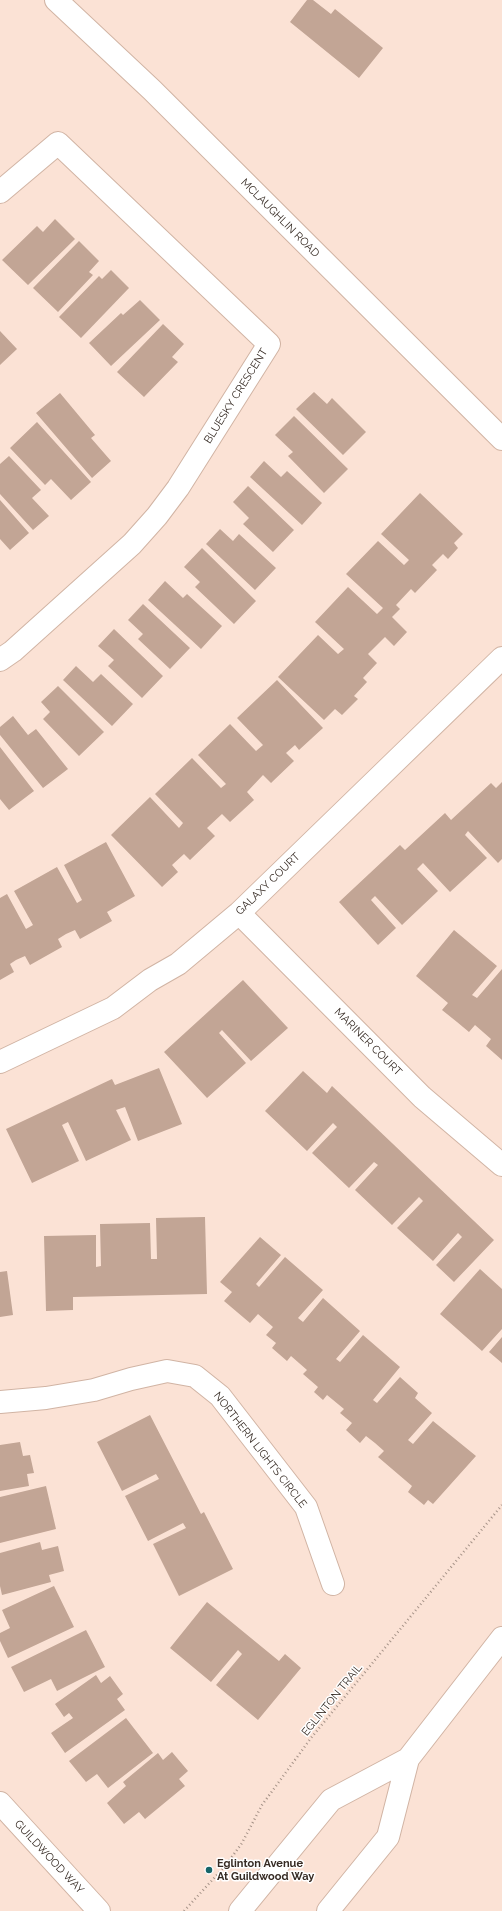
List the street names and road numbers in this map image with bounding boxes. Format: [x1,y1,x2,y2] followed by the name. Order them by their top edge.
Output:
[238,176,322,260] street label: MCLAUGHLIN ROAD
[201,346,271,446] street label: BLUESKY CRESCENT
[233,850,303,918] street label: GALAXY COURT
[332,1006,404,1078] street label: MARINER COURT
[211,1389,309,1511] street label: NORTHERN LIGHTS CIRCLE
[299,1661,365,1739] street label: EGLINTON TRAIL
[11,1817,87,1897] street label: GUILDWOOD WAY

